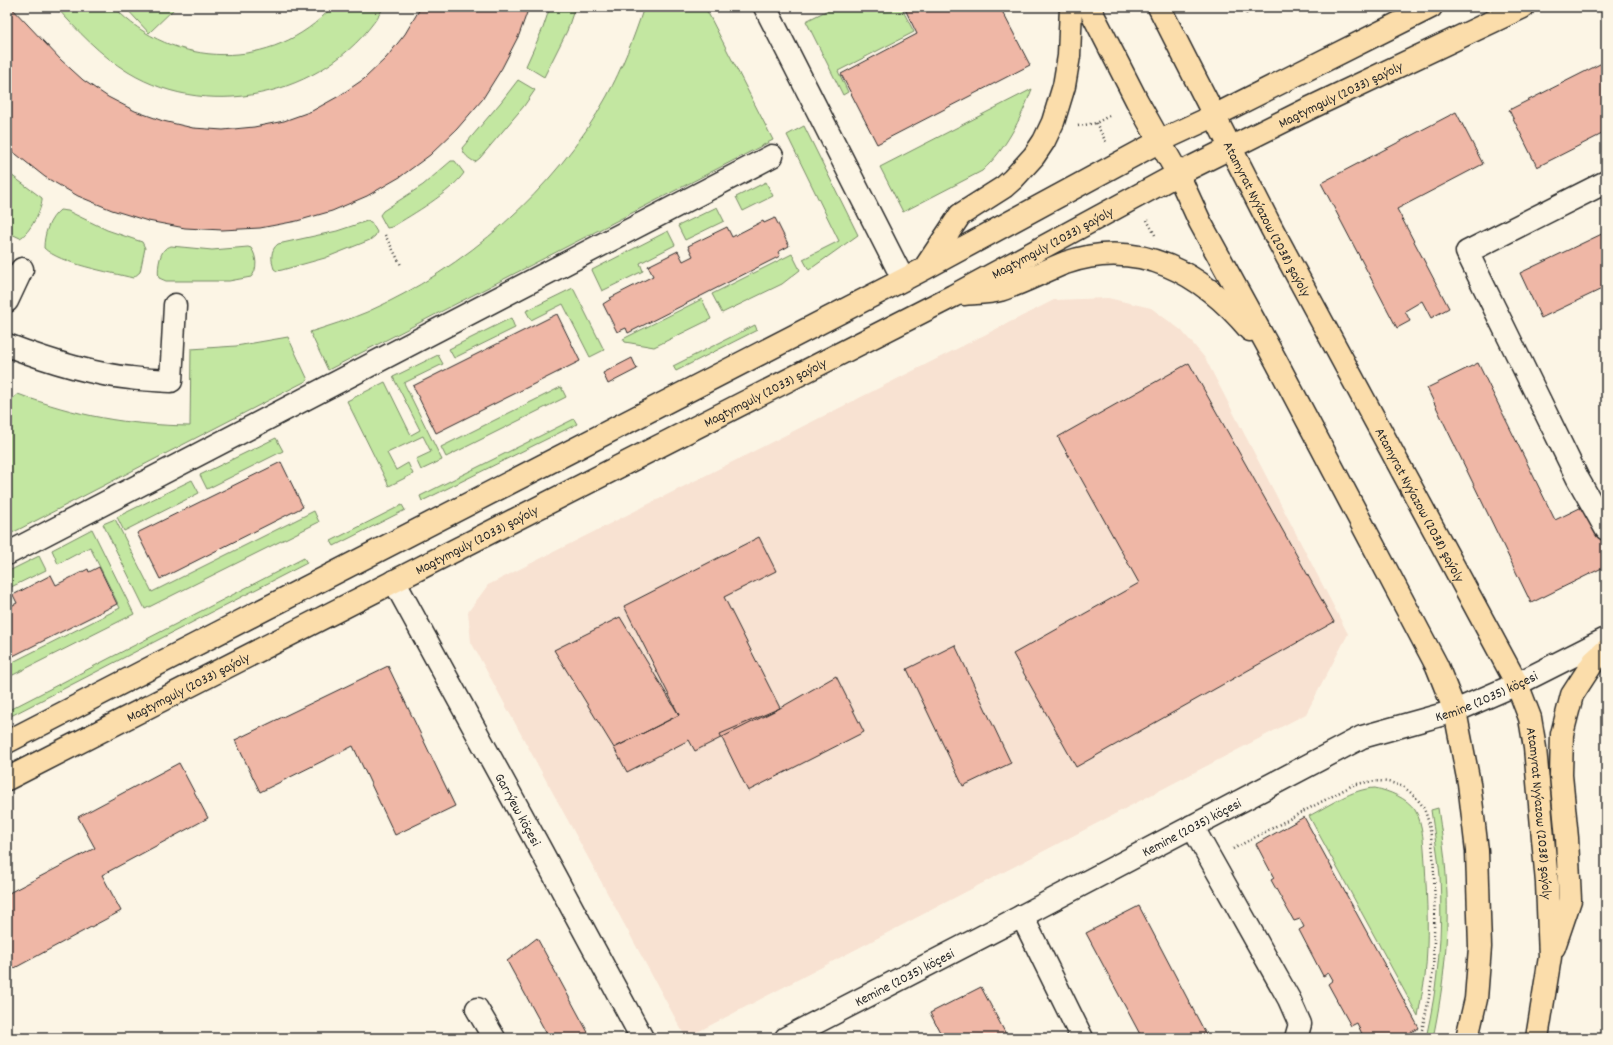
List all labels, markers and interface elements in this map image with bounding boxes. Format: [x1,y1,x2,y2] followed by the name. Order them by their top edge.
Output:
[1275,57,1407,134] street label: Magtymguly (2033) şaýoly
[1217,138,1315,301] street label: Atamyrat Nyýazow (2038) şaýoly
[989,203,1118,285] street label: Magtymguly (2033) şaýoly
[701,354,831,434] street label: Magtymguly (2033) şaýoly
[1369,425,1469,587] street label: Atamyrat Nyýazow (2038) şaýoly
[412,501,543,581] street label: Magtymguly (2033) şaýoly
[124,649,254,728] street label: Magtymguly (2033) şaýoly
[1433,667,1542,728] street label: Kemine (2035) köçesi
[1520,726,1556,900] street label: Atamyrat Nyýazow (2038) şaýoly
[489,770,545,851] street label: Garrýew köçesi
[1139,794,1246,863] street label: Kemine (2035) köçesi
[852,944,959,1013] street label: Kemine (2035) köçesi

